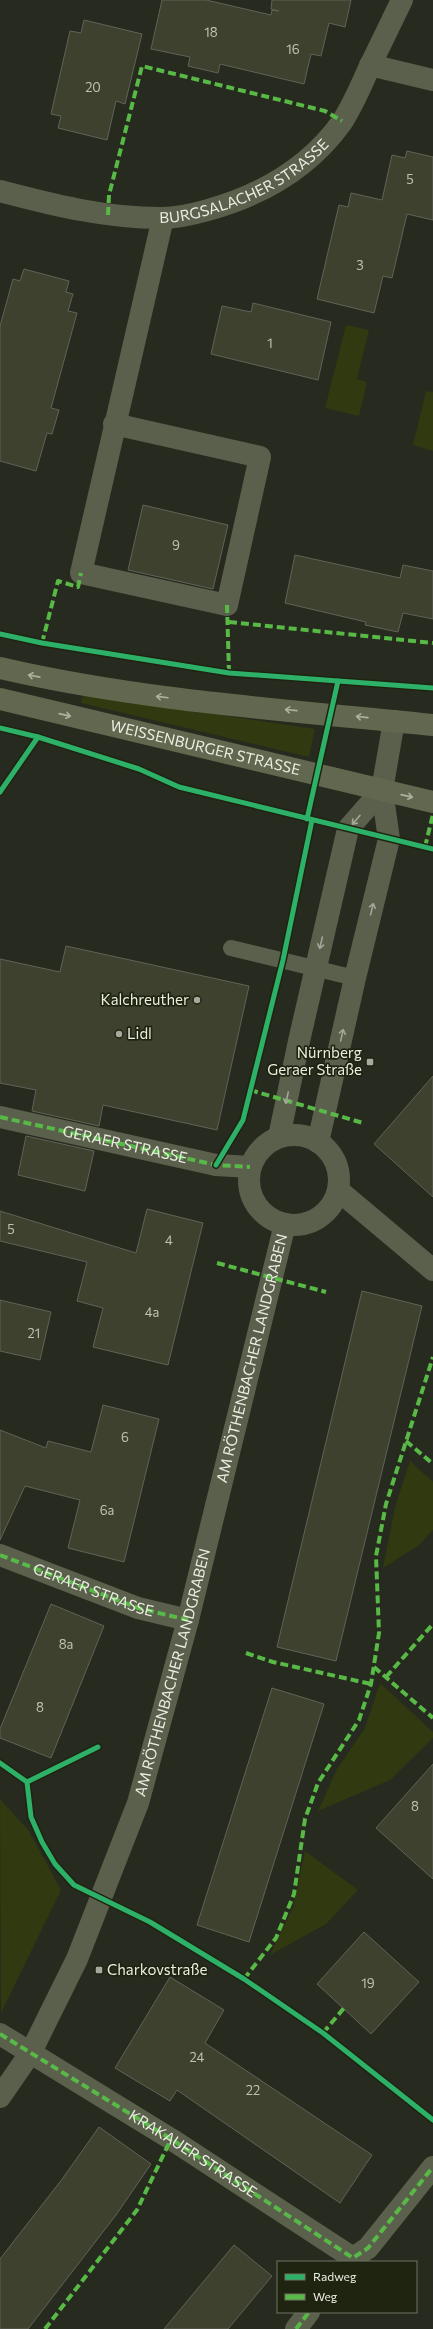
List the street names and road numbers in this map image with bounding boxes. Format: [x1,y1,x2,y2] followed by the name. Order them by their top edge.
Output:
[159,135,332,226] street label: BURGSALACHER STRASSE
[109,716,302,778] street label: WEISSENBURGER STRASSE
[61,1121,189,1166] street label: GERAER STRASSE
[212,1232,290,1485] street label: AM RÖTHENBACHER LANDGRABEN
[130,1546,213,1798] street label: AM RÖTHENBACHER LANDGRABEN
[31,1559,156,1620] street label: GERAER STRASSE
[126,2105,261,2201] street label: KRAKAUER STRASSE

